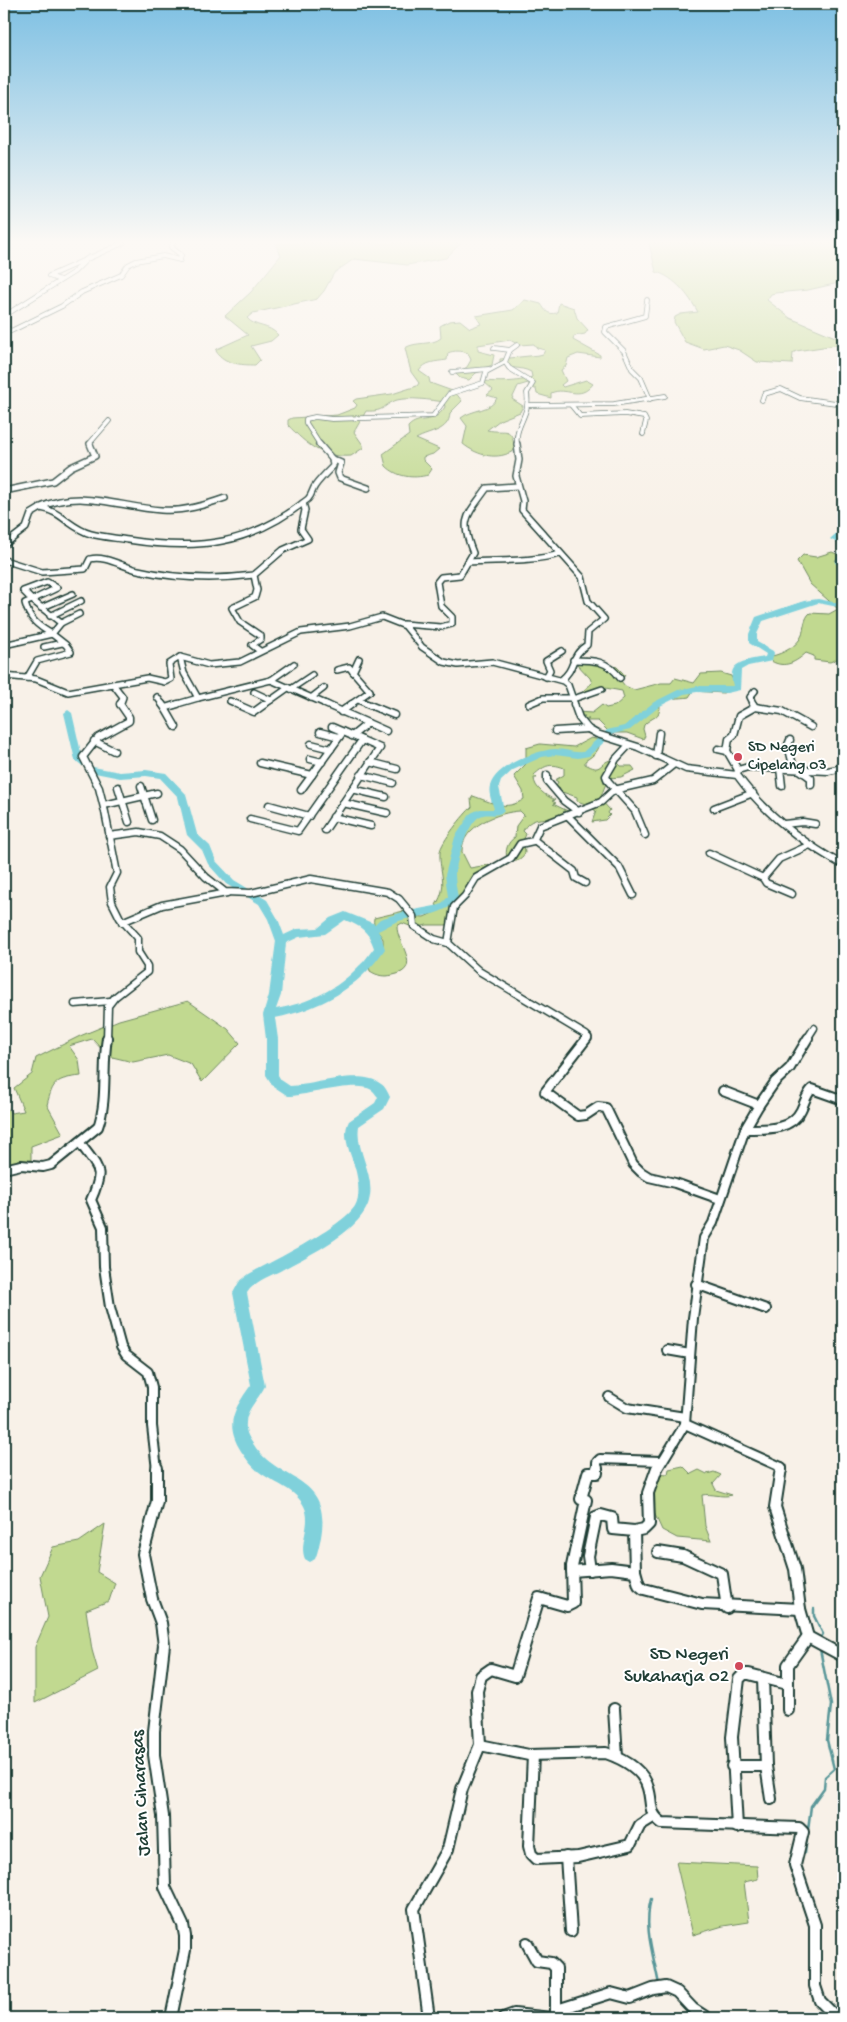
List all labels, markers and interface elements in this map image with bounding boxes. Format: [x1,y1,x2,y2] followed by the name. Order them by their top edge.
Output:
[748,739,827,776] place label: SD Negeri Cipelang 03
[732,751,744,763] marker: SD Negeri Cipelang 03
[624,1644,729,1689] place label: SD Negeri Sukaharja 02
[733,1660,745,1672] marker: SD Negeri Sukaharja 02
[127,1729,157,1856] street label: Jalan Ciharasas

